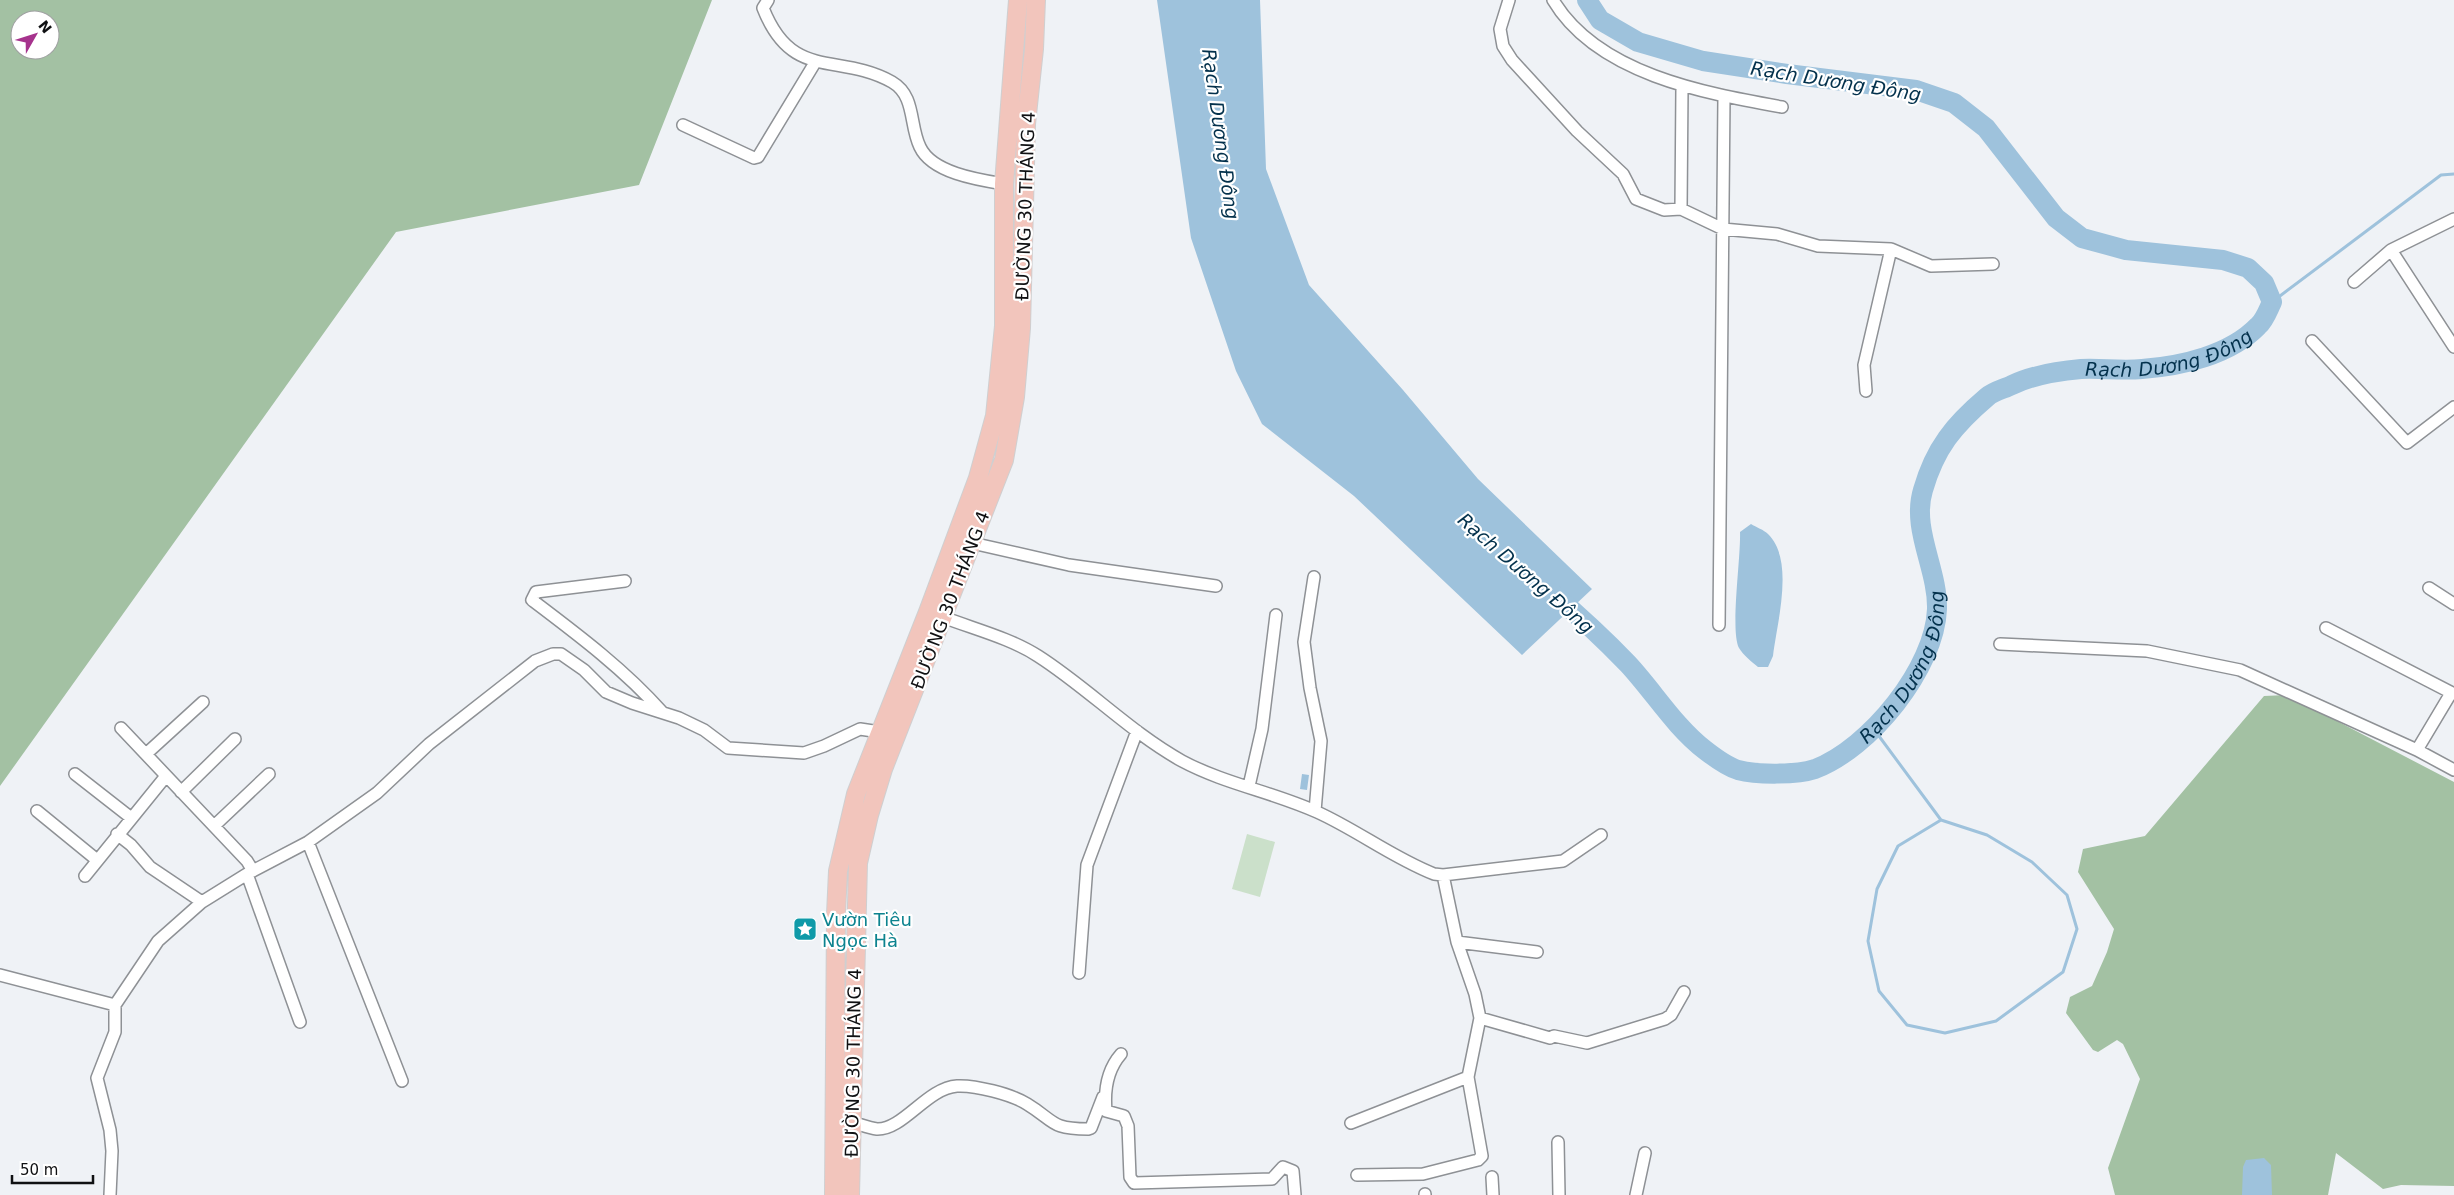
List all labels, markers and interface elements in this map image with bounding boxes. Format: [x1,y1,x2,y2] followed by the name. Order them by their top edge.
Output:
[10,10,60,60] north arrow
[35,17,55,36] text: N
[1198,47,1244,221] water label: Rạch Dương Đông
[1749,57,1923,105] water label: Rạch Dương Đông
[1011,111,1039,301] street label: ĐƯỜNG 30 THÁNG 4
[2085,325,2257,381] water label: Rạch Dương Đông
[906,508,994,692] street label: ĐƯỜNG 30 THÁNG 4
[1454,508,1598,638] water label: Rạch Dương Đông
[1854,590,1948,747] water label: Rạch Dương Đông
[822,909,912,951] place label: Vườn Tiêu Ngọc Hà
[792,916,818,942] place icon: Vườn Tiêu Ngọc Hà
[841,968,865,1158] street label: ĐƯỜNG 30 THÁNG 4
[12,1152,94,1184] scale bar
[20,1161,58,1179] text: 50 m

